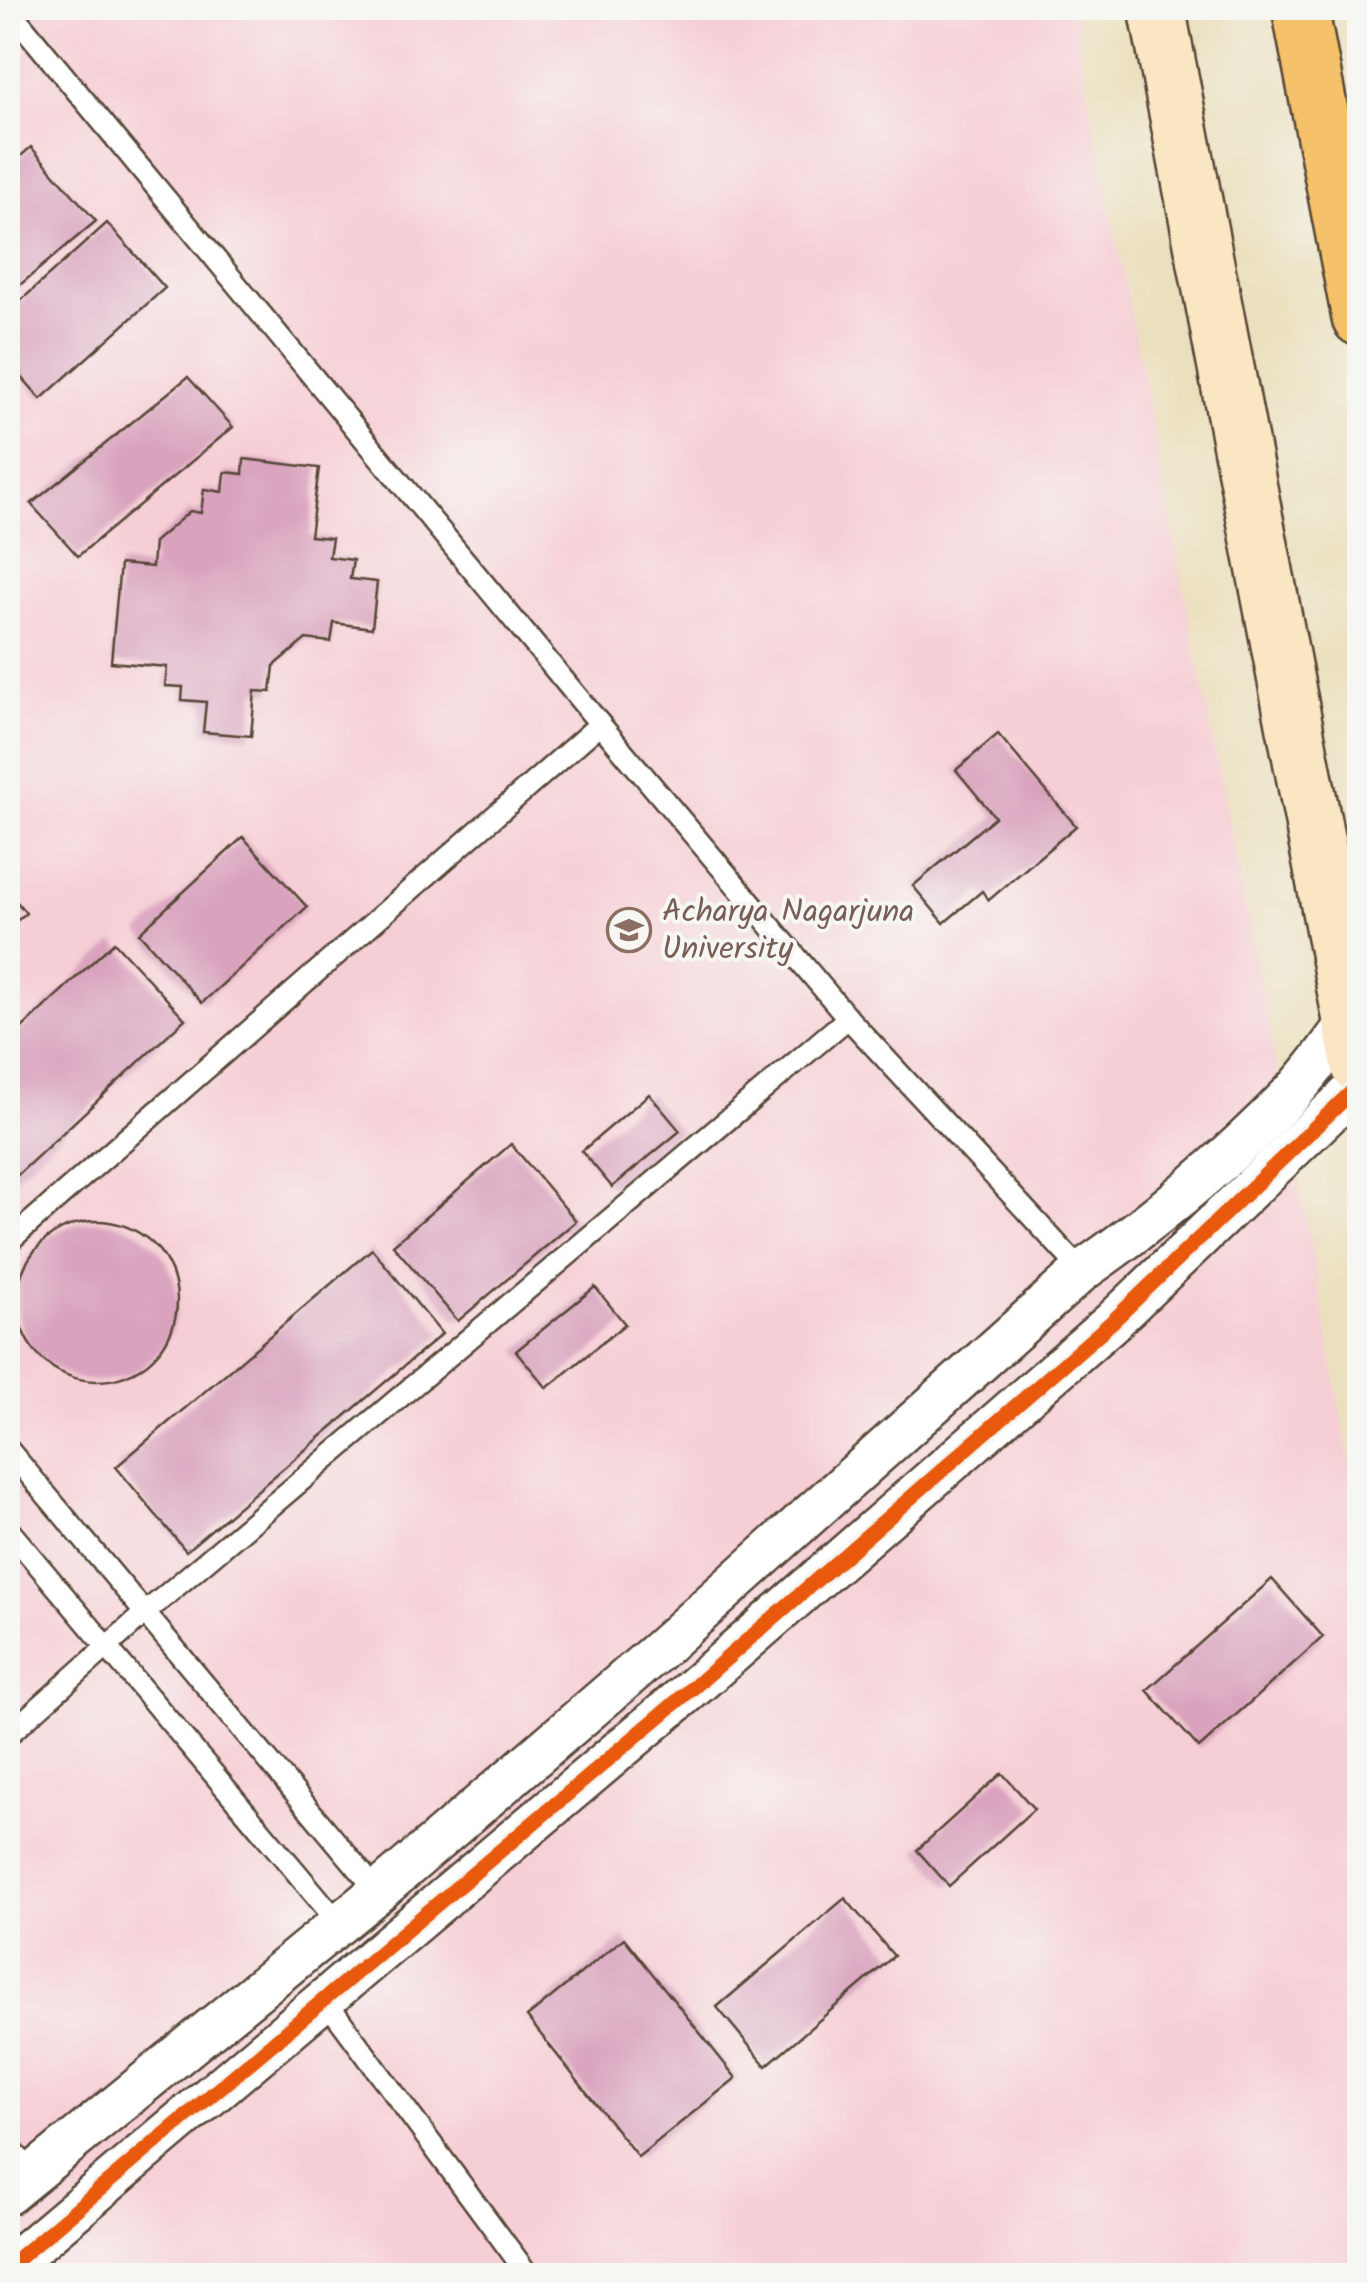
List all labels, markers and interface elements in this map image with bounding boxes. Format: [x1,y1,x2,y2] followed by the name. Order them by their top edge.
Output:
[662,887,914,975] place label: Acharya Nagarjuna University
[606,907,652,953] school or university icon: Acharya Nagarjuna University

